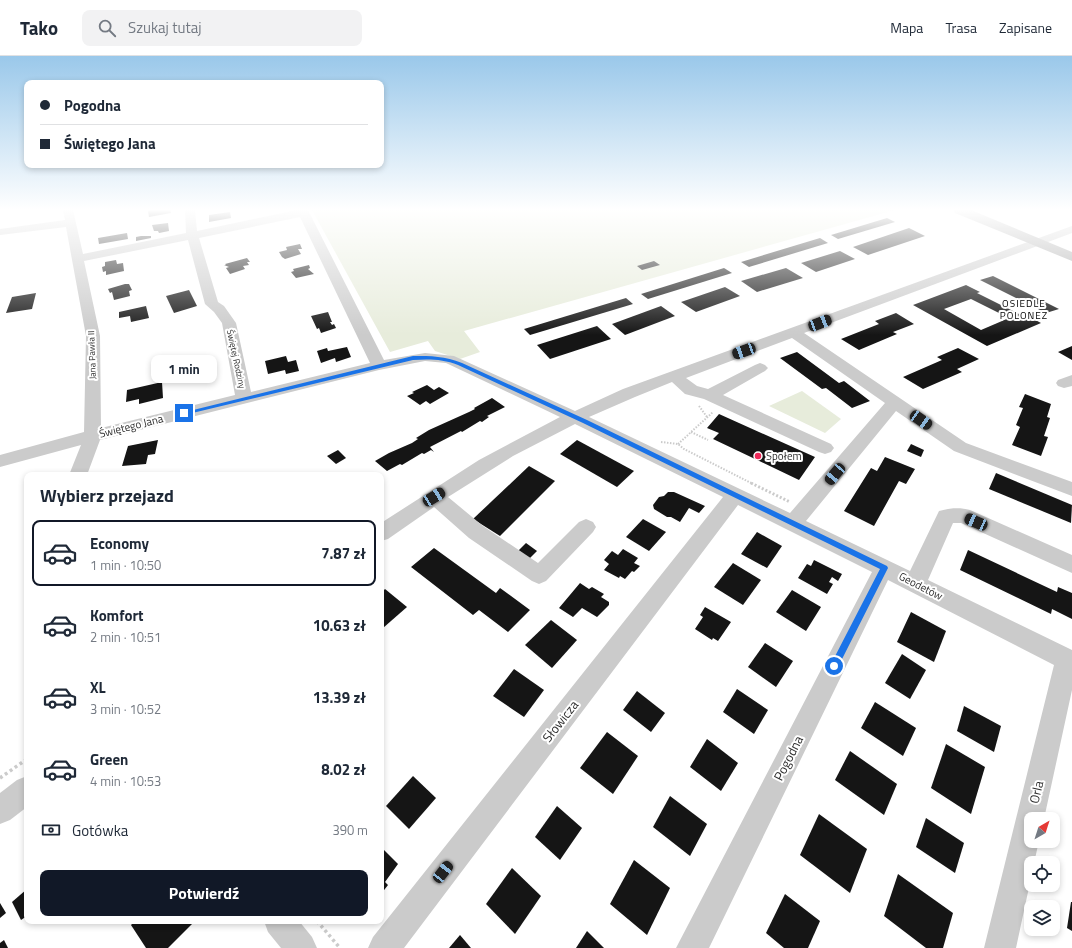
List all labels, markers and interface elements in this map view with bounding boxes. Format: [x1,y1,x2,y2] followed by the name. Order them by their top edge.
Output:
[82,10,362,46] search box
[20,13,58,42] text: Tako
[128,16,201,39] text: Szukaj tutaj
[96,17,118,39] icon: search
[890,17,923,38] text: Mapa
[945,17,977,38] text: Trasa
[999,17,1052,38] text: Zapisane
[64,94,121,117] text: Pogodna
[64,132,156,155] text: Świętego Jana
[1000,296,1048,323] district label: OSIEDLE POLONEZ
[807,313,833,333] car
[224,328,249,390] street label: Świętej Rodziny
[84,330,99,380] street label: Jana Pawła II
[731,341,757,361] car
[151,355,217,383] callout: 1 min
[168,359,200,379] text: 1 min
[175,404,193,422] route end
[908,408,934,432] car
[97,410,165,442] street label: Świętego Jana
[766,448,802,464] place label: Społem
[753,451,763,461] marker: Społem
[823,461,847,487] car
[40,482,174,509] text: Wybierz przejazd
[421,486,447,508] car
[963,512,989,532] car
[90,532,149,555] text: Economy
[42,535,78,571] icon: car
[321,542,366,565] text: 7.87 zł
[90,555,161,575] text: 1 min · 10:50
[896,568,946,604] street label: Geodetów
[90,604,144,627] text: Komfort
[42,607,78,643] icon: car
[313,614,366,637] text: 10.63 zł
[90,627,161,647] text: 2 min · 10:51
[825,657,843,675] route start
[90,676,106,699] text: XL
[42,679,78,715] icon: car
[313,686,366,709] text: 13.39 zł
[537,695,583,746] street label: Słowicza
[90,699,161,719] text: 3 min · 10:52
[768,731,808,784] street label: Pogodna
[90,748,128,771] text: Green
[42,751,78,787] icon: car
[321,758,366,781] text: 8.02 zł
[90,771,161,791] text: 4 min · 10:53
[1024,778,1048,805] street label: Orla
[1024,812,1060,848] north arrow
[1024,812,1060,936] map controls
[40,819,62,841] icon: cash
[72,819,128,842] text: Gotówka
[332,820,368,840] text: 390 m
[1024,856,1060,892] button: locate
[431,859,455,885] car
[40,870,368,916] button: Potwierdź
[1024,900,1060,936] button: layers

